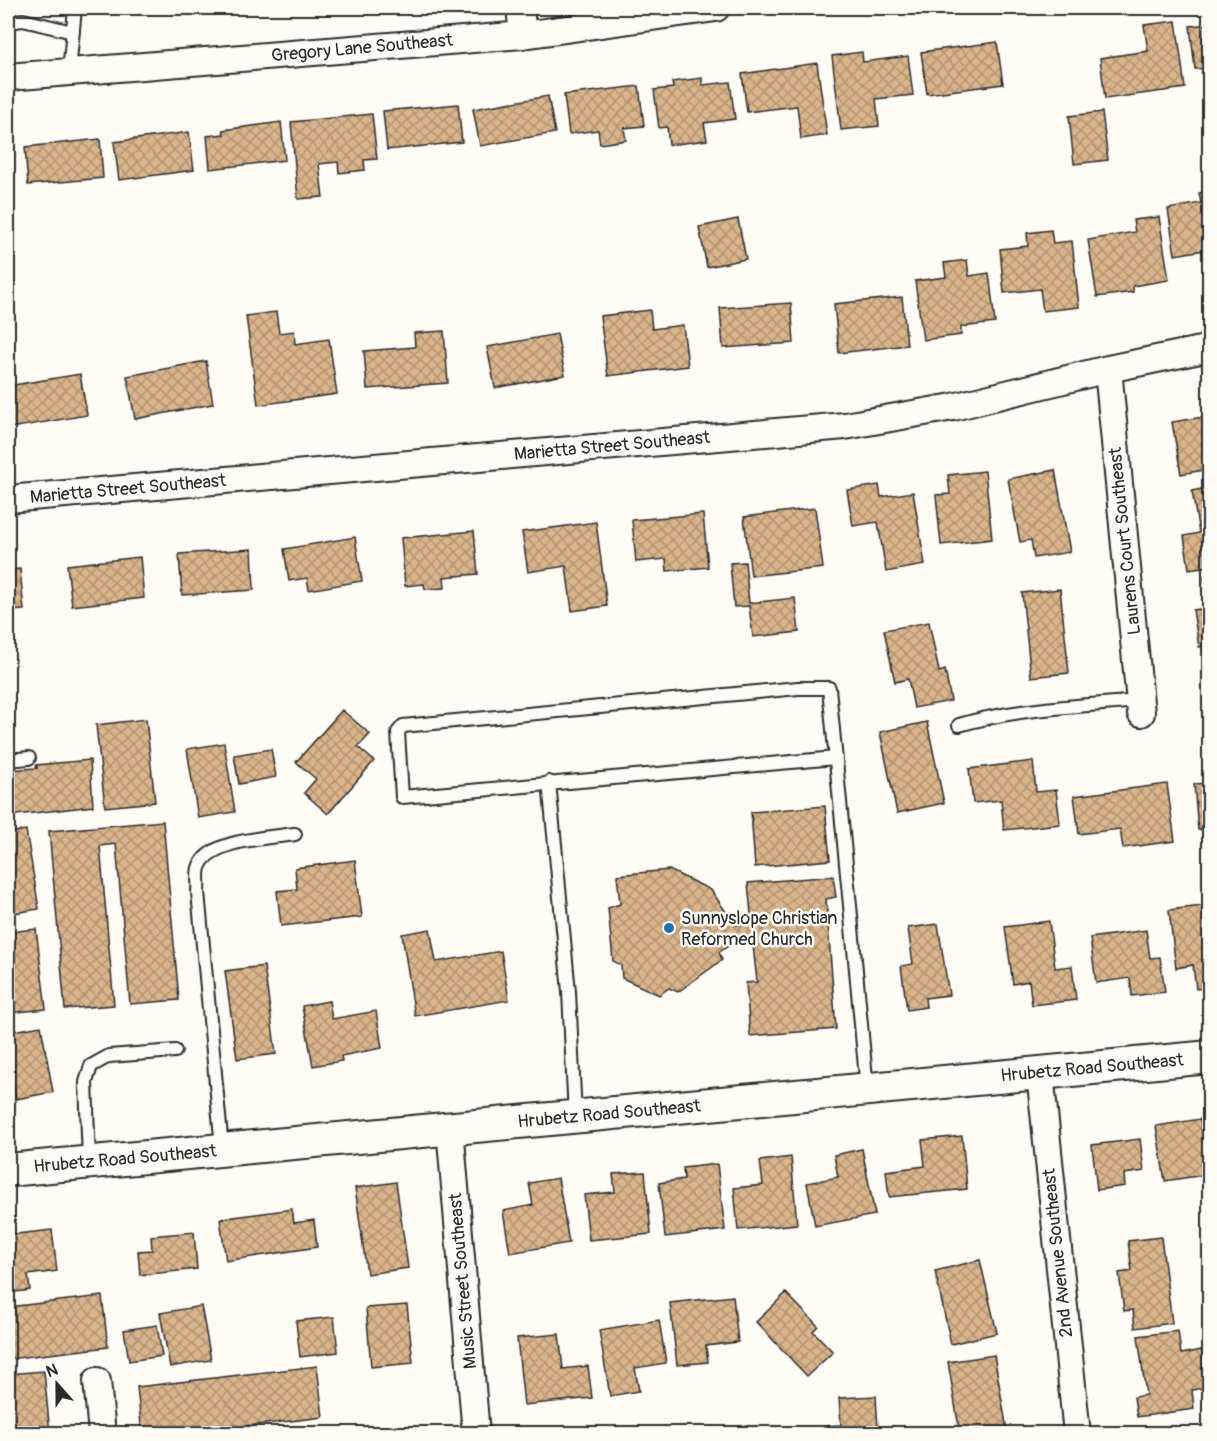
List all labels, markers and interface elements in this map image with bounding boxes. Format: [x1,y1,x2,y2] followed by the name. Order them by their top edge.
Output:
[270,29,454,67] street label: Gregory Lane Southeast
[513,426,712,466] street label: Marietta Street Southeast
[1104,445,1146,636] street label: Laurens Court Southeast
[29,469,228,509] street label: Marietta Street Southeast
[681,907,837,951] place label: Sunnyslope Christian Reformed Church
[662,921,676,935] marker: Sunnyslope Christian Reformed Church
[999,1048,1185,1087] street label: Hrubetz Road Southeast
[516,1094,702,1133] street label: Hrubetz Road Southeast
[32,1139,218,1178] street label: Hrubetz Road Southeast
[1038,1167,1078,1339] street label: 2nd Avenue Southeast
[444,1191,482,1370] street label: Music Street Southeast
[27,1354,87,1414] north arrow
[43,1360,61,1382] text: N

